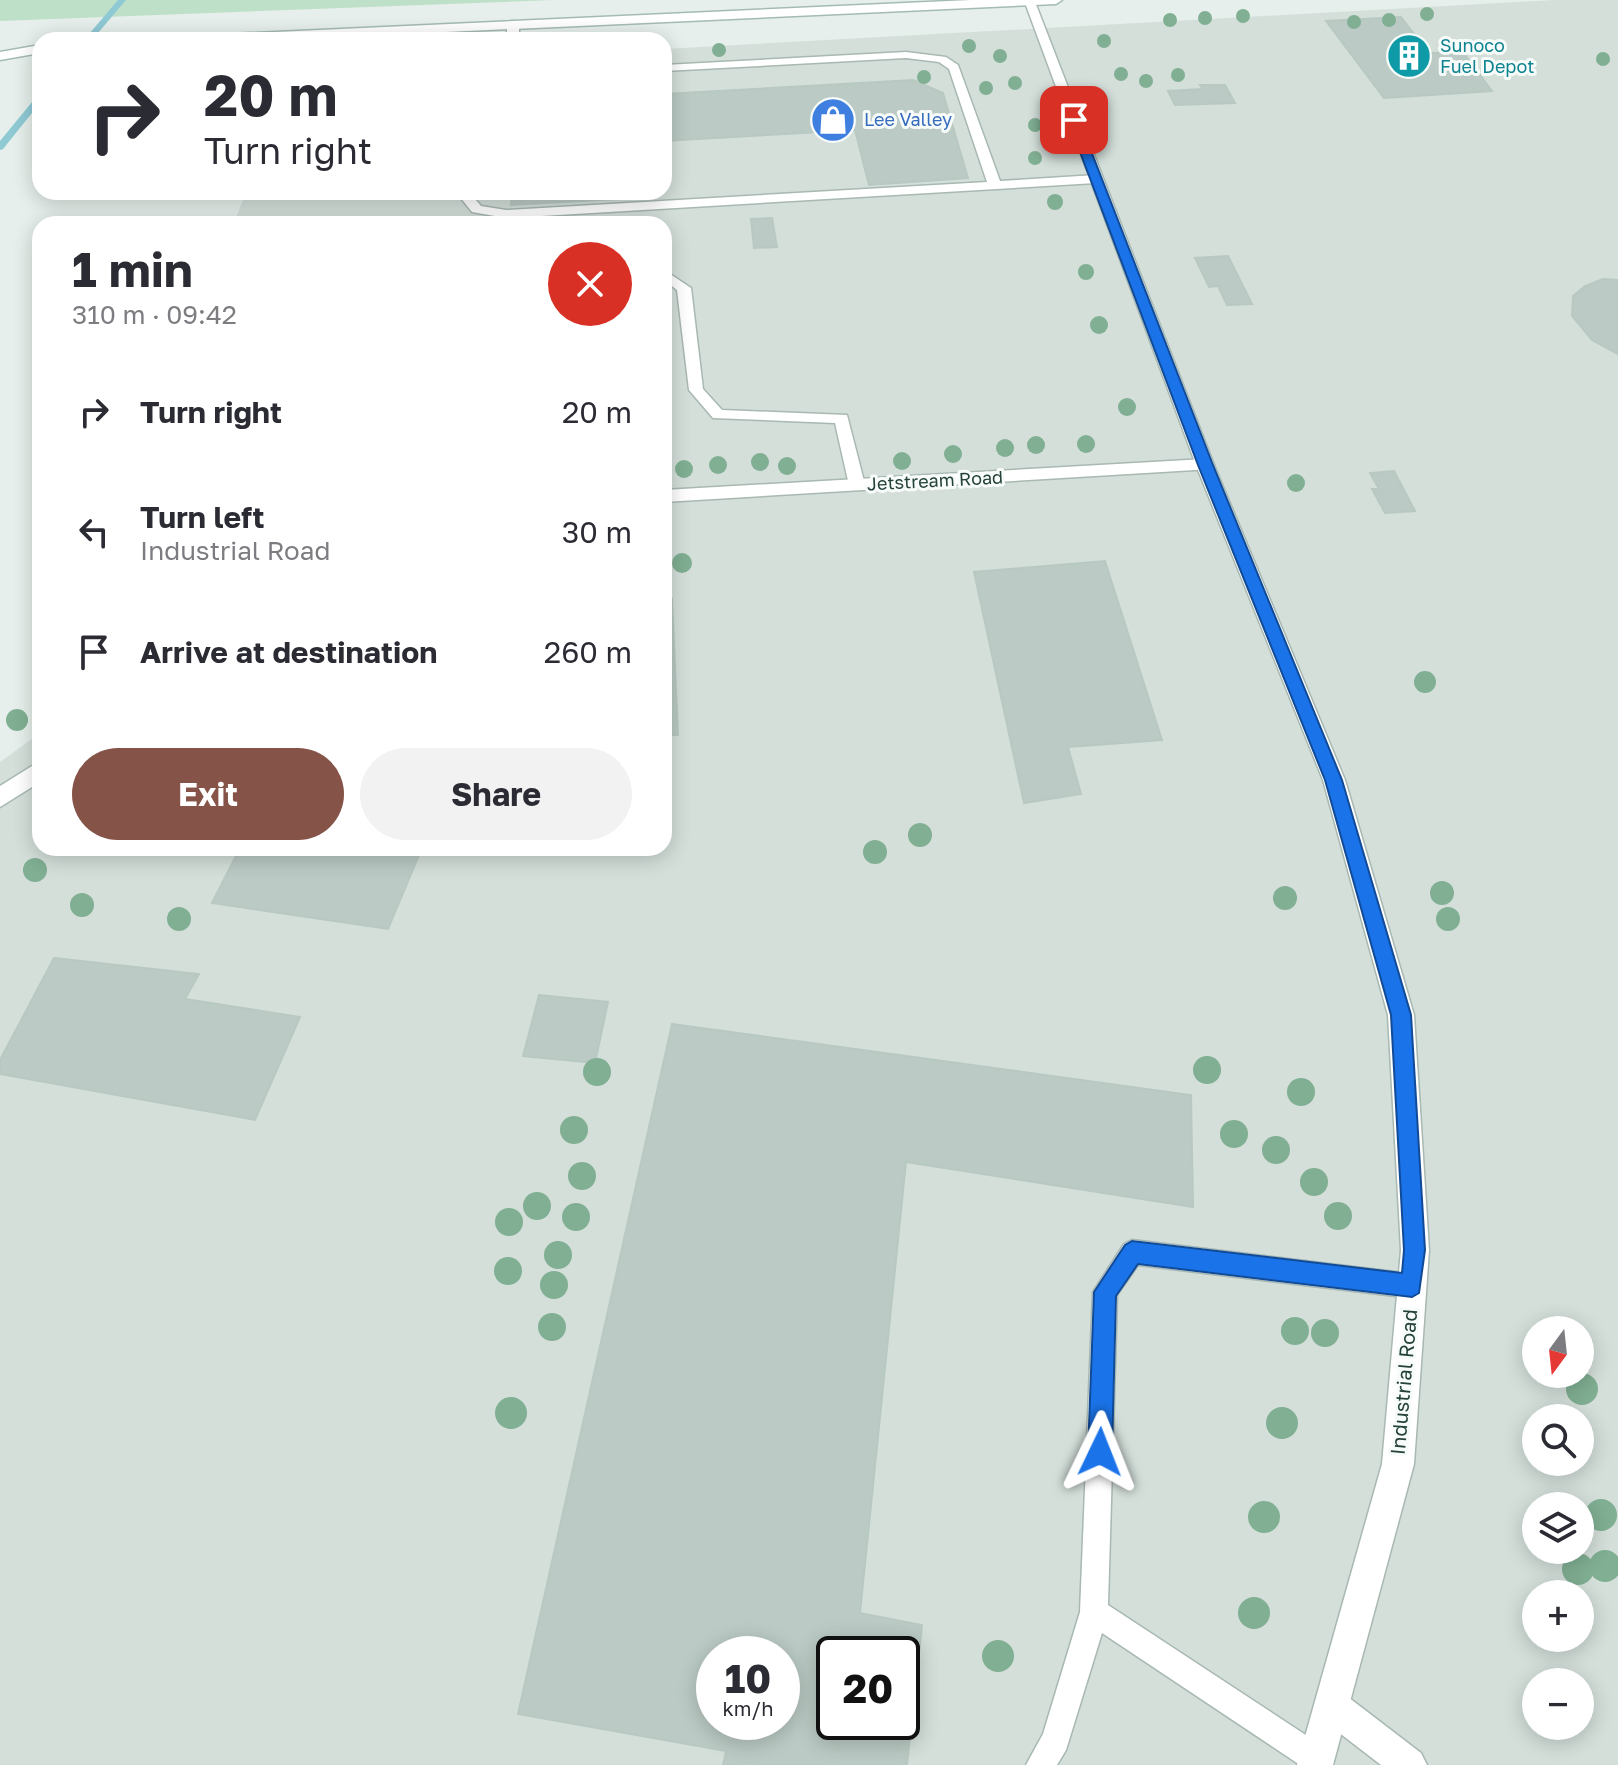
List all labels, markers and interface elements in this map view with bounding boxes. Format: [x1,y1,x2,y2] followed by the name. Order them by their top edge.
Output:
[1385,32,1433,80] building icon: Sunoco Fuel Depot
[1440,34,1534,77] place label: Sunoco Fuel Depot
[204,61,338,128] text: 20 m
[72,64,176,168] icon: right
[1040,86,1108,154] pin
[809,96,857,144] shop icon: Lee Valley
[1052,98,1096,142] icon: arrive
[864,108,952,130] place label: Lee Valley
[204,129,372,172] text: Turn right
[72,240,193,298] text: 1 min
[548,242,632,326] button: close
[72,299,237,330] text: 310 m · 09:42
[72,390,116,434] icon: right
[140,394,282,430] text: Turn right
[562,394,632,430] text: 20 m
[866,465,1004,495] street label: Jetstream Road
[140,499,265,535] text: Turn left
[72,510,116,554] icon: left
[562,514,632,550] text: 30 m
[140,535,330,566] text: Industrial Road
[72,630,116,674] icon: arrive
[140,634,437,670] text: Arrive at destination
[544,634,632,670] text: 260 m
[72,748,344,840] button: Exit
[360,748,632,840] button: Share
[1385,1308,1421,1456] street label: Industrial Road
[1522,1316,1594,1388] north arrow
[1522,1316,1594,1740] map controls
[1522,1404,1594,1476] button: search
[1058,1410,1142,1494] position arrow
[1522,1492,1594,1564] button: layers
[1522,1580,1594,1652] button: +
[816,1636,920,1740] speed limit sign: 20
[725,1654,771,1702] text: 10
[1522,1668,1594,1740] button: −
[723,1696,773,1720] text: km/h

